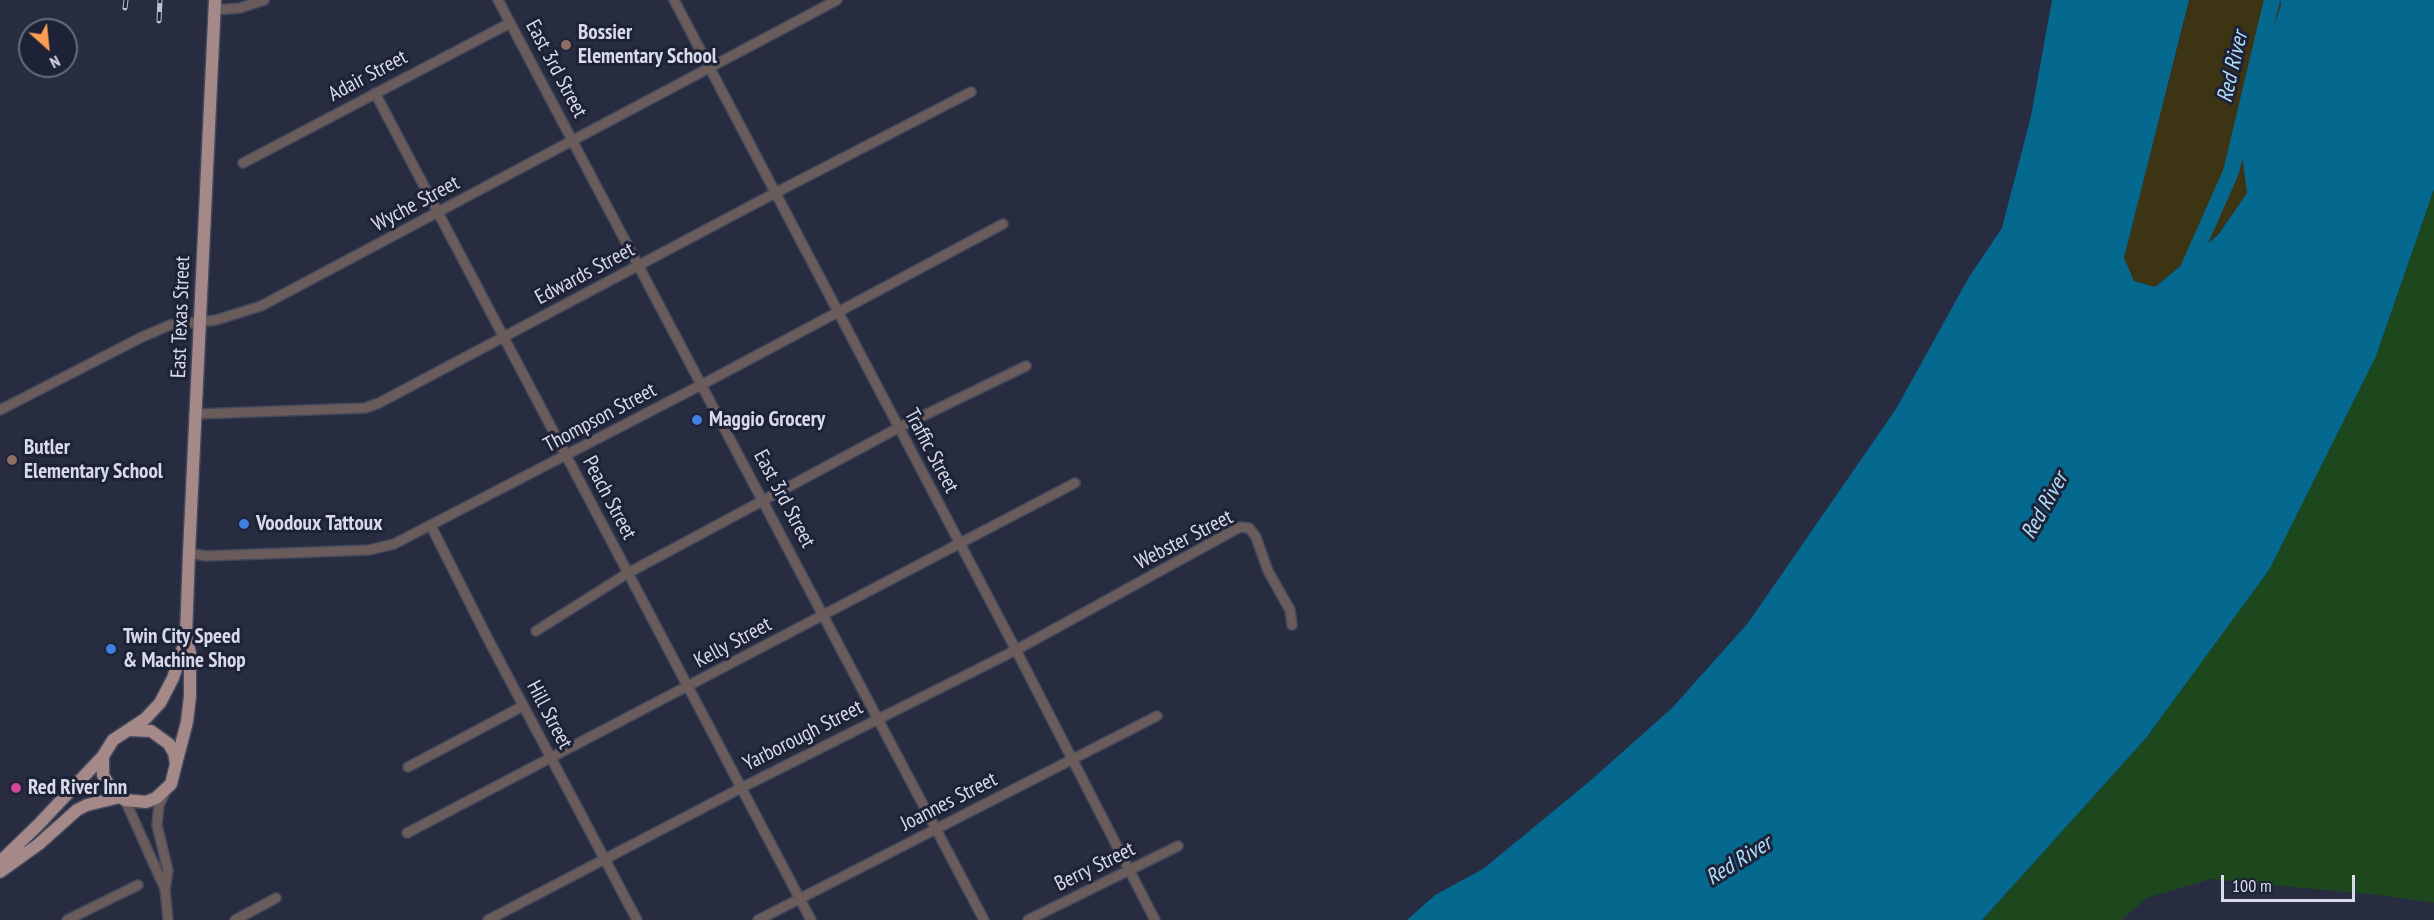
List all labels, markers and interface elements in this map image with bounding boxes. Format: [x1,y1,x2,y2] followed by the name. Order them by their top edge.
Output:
[520,16,592,122] street label: East 3rd Street
[18,18,78,78] north arrow
[578,20,717,70] place label: Bossier Elementary School
[2212,29,2254,105] water label: Red River
[559,38,573,52] marker: Bossier Elementary School
[324,45,412,107] street label: Adair Street
[47,51,64,73] text: N
[368,171,464,237] street label: Wyche Street
[531,237,639,311] street label: Edwards Street
[166,255,196,379] street label: East Texas Street
[539,378,661,458] street label: Thompson Street
[898,405,964,497] street label: Traffic Street
[709,407,825,433] place label: Maggio Grocery
[690,413,704,427] marker: Maggio Grocery
[24,435,163,485] place label: Butler Elementary School
[748,446,820,552] street label: East 3rd Street
[577,452,641,544] street label: Peach Street
[5,453,19,467] marker: Butler Elementary School
[2016,468,2074,544] water label: Red River
[1131,505,1237,575] street label: Webster Street
[256,511,382,537] place label: Voodoux Tattoux
[237,517,251,531] marker: Voodoux Tattoux
[690,612,776,674] street label: Kelly Street
[123,624,246,674] place label: Twin City Speed & Machine Shop
[104,642,118,656] marker: Twin City Speed & Machine Shop
[521,677,577,753] street label: Hill Street
[739,695,867,777] street label: Yarborough Street
[897,767,1001,837] street label: Joannes Street
[28,775,127,801] place label: Red River Inn
[9,781,23,795] marker: Red River Inn
[1701,831,1777,891] water label: Red River
[1051,837,1139,897] street label: Berry Street
[2224,863,2358,901] scale bar
[2232,874,2272,897] text: 100 m

